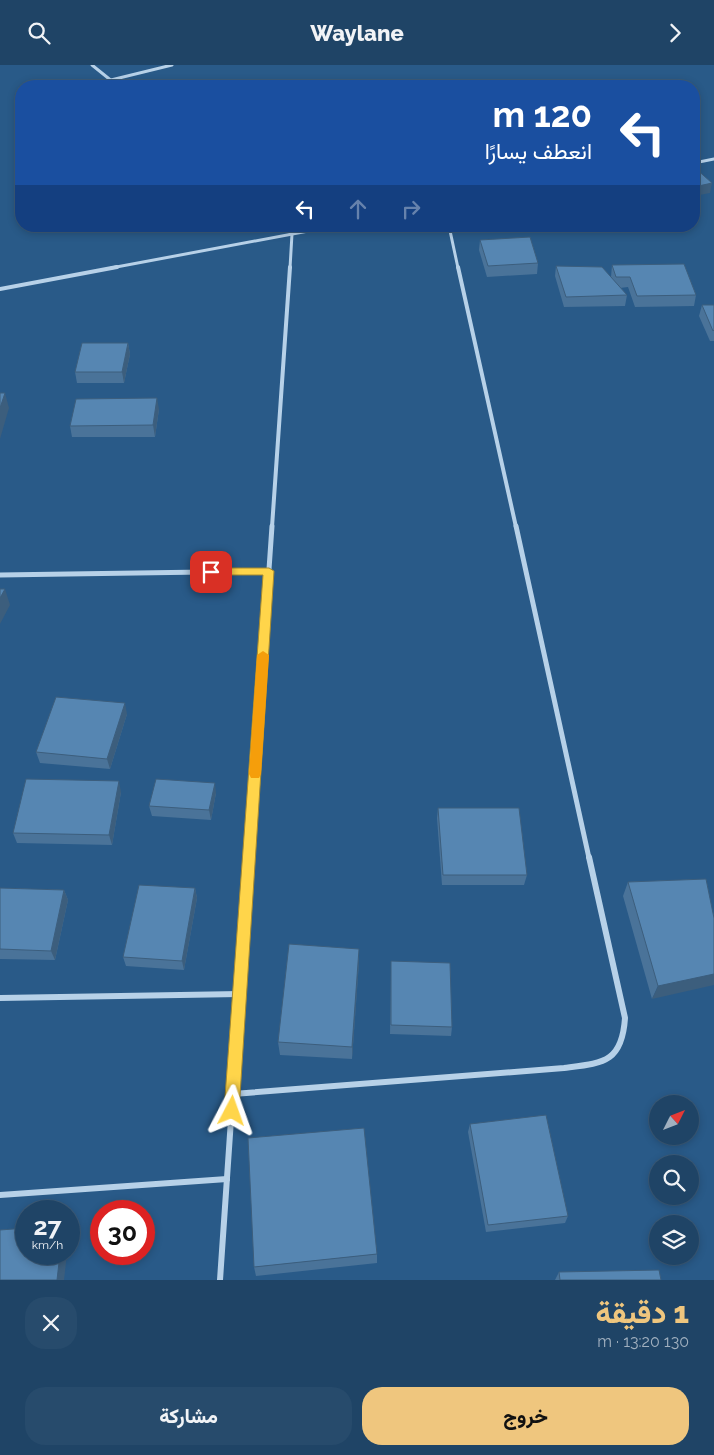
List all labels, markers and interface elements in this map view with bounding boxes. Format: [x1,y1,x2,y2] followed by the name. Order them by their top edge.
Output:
[25,19,53,47] icon: search
[661,19,689,47] icon: forward
[310,20,404,46] text: Waylane
[492,94,592,135] text: 120 m
[610,100,675,165] icon: left
[485,138,592,164] text: انعطف يسارًا
[291,195,319,223] icon: left
[344,195,372,223] icon: ahead
[397,195,425,223] icon: right
[190,551,232,593] pin
[197,558,225,586] icon: arrive
[205,1084,257,1136] position arrow
[649,1095,699,1145] north arrow
[649,1095,699,1265] map controls
[649,1155,699,1205] button: search
[90,1200,155,1265] speed limit sign: 30
[33,1211,62,1241] text: 27
[649,1215,699,1265] button: layers
[32,1238,63,1252] text: km/h
[595,1295,689,1330] text: 1 دقيقة
[25,1297,77,1349] button: close
[597,1332,689,1351] text: 130 m · 13:20
[25,1387,352,1445] button: مشاركة
[362,1387,689,1445] button: خروج

